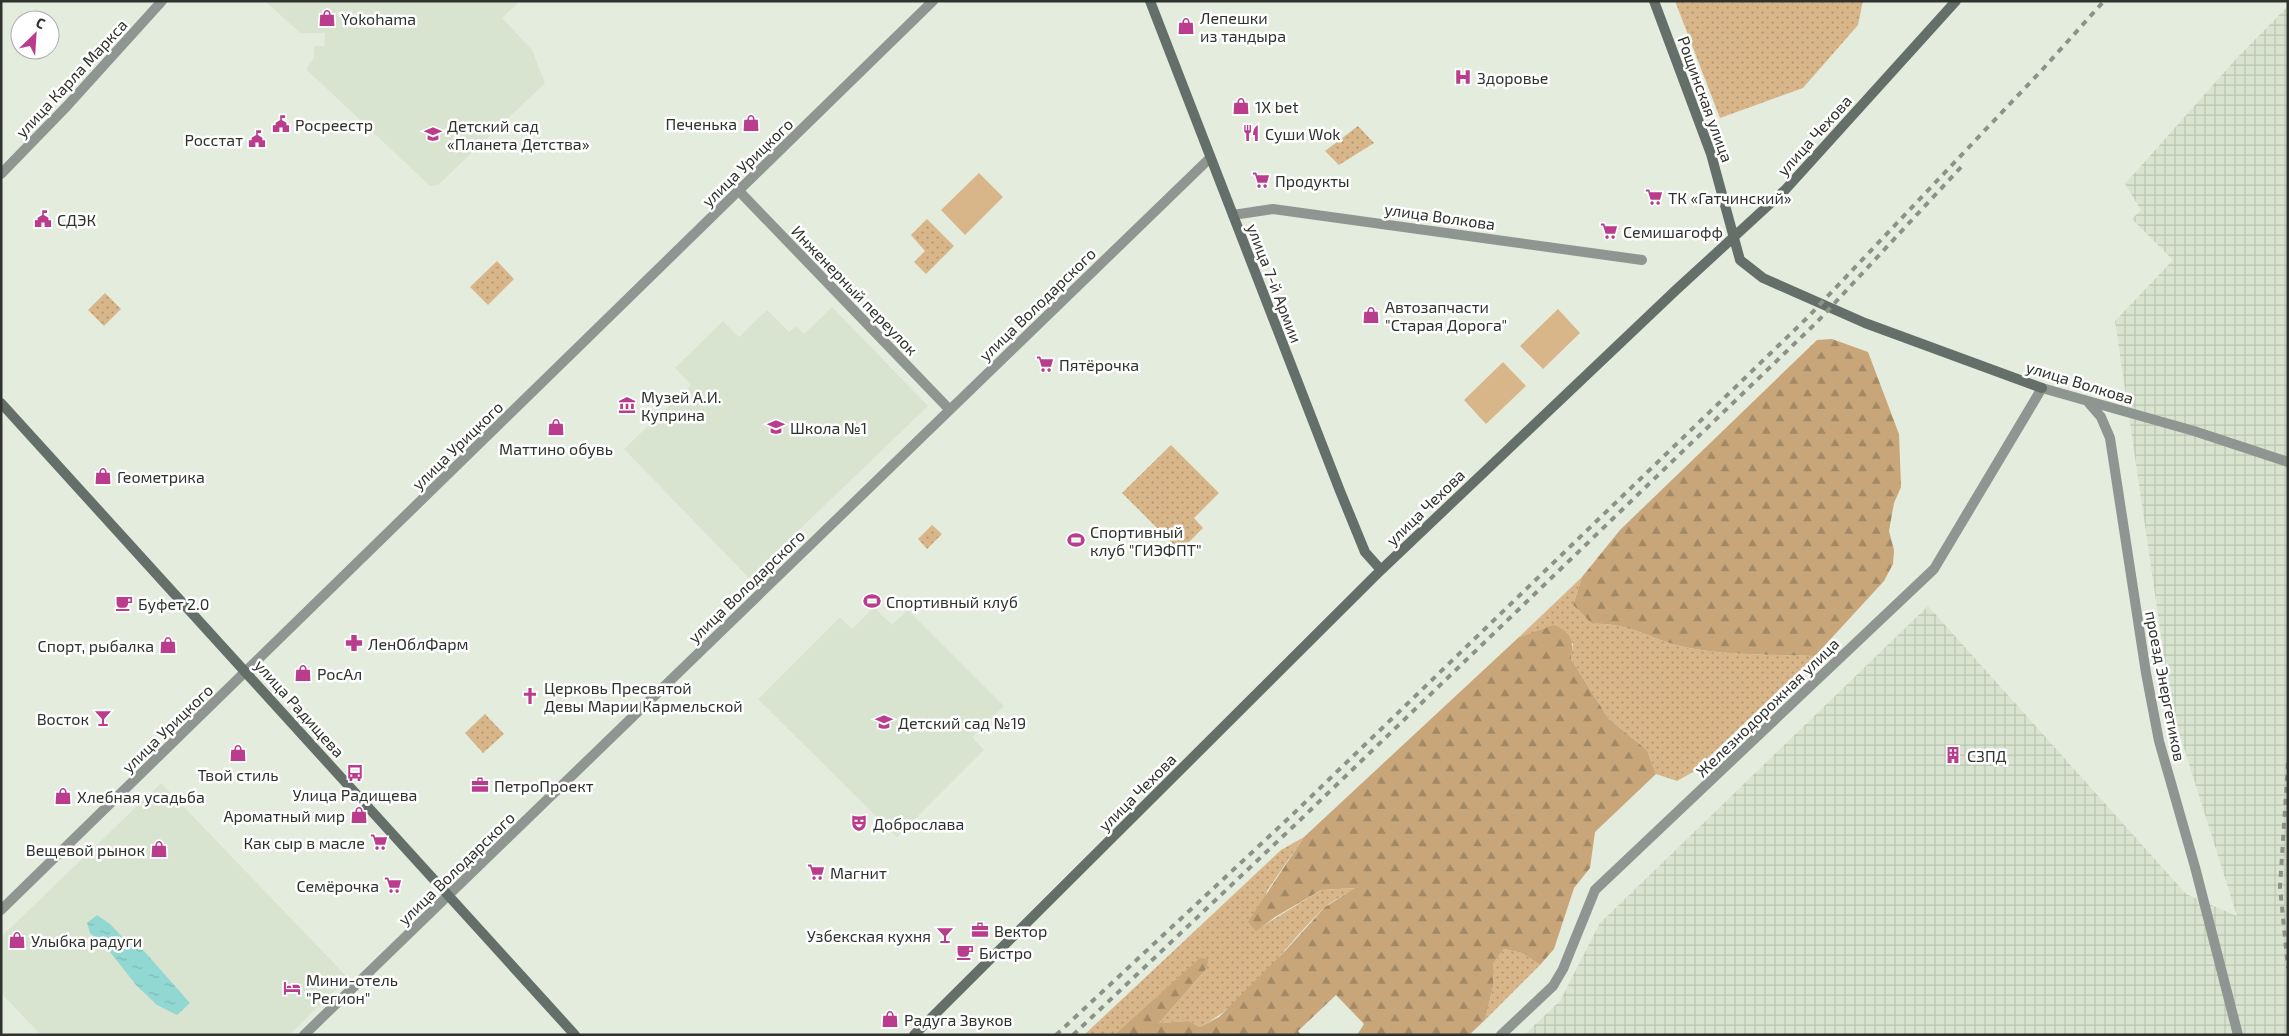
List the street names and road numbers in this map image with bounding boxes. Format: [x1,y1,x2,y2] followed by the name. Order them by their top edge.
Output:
[11,15,131,142] street label: улица Карла Маркса
[1673,33,1738,165] street label: Рощинская улица
[1773,91,1856,180] street label: улица Чехова
[698,114,797,211] street label: улица Урицкого
[1383,199,1497,234] street label: улица Волкова
[787,221,922,360] street label: Инженерный переулок
[1243,221,1306,346] street label: улица 7-й Армии
[975,243,1100,365] street label: улица Володарского
[2024,357,2136,408] street label: улица Волкова
[408,397,507,494] street label: улица Урицкого
[1382,465,1469,550] street label: улица Чехова
[684,525,809,647] street label: улица Володарского
[2142,609,2190,763] street label: проезд Энергетиков
[1692,634,1843,781] street label: Железнодорожная улица
[250,655,349,761] street label: улица Радищева
[118,680,217,777] street label: улица Урицкого
[1094,749,1180,835] street label: улица Чехова
[394,807,519,929] street label: улица Володарского

